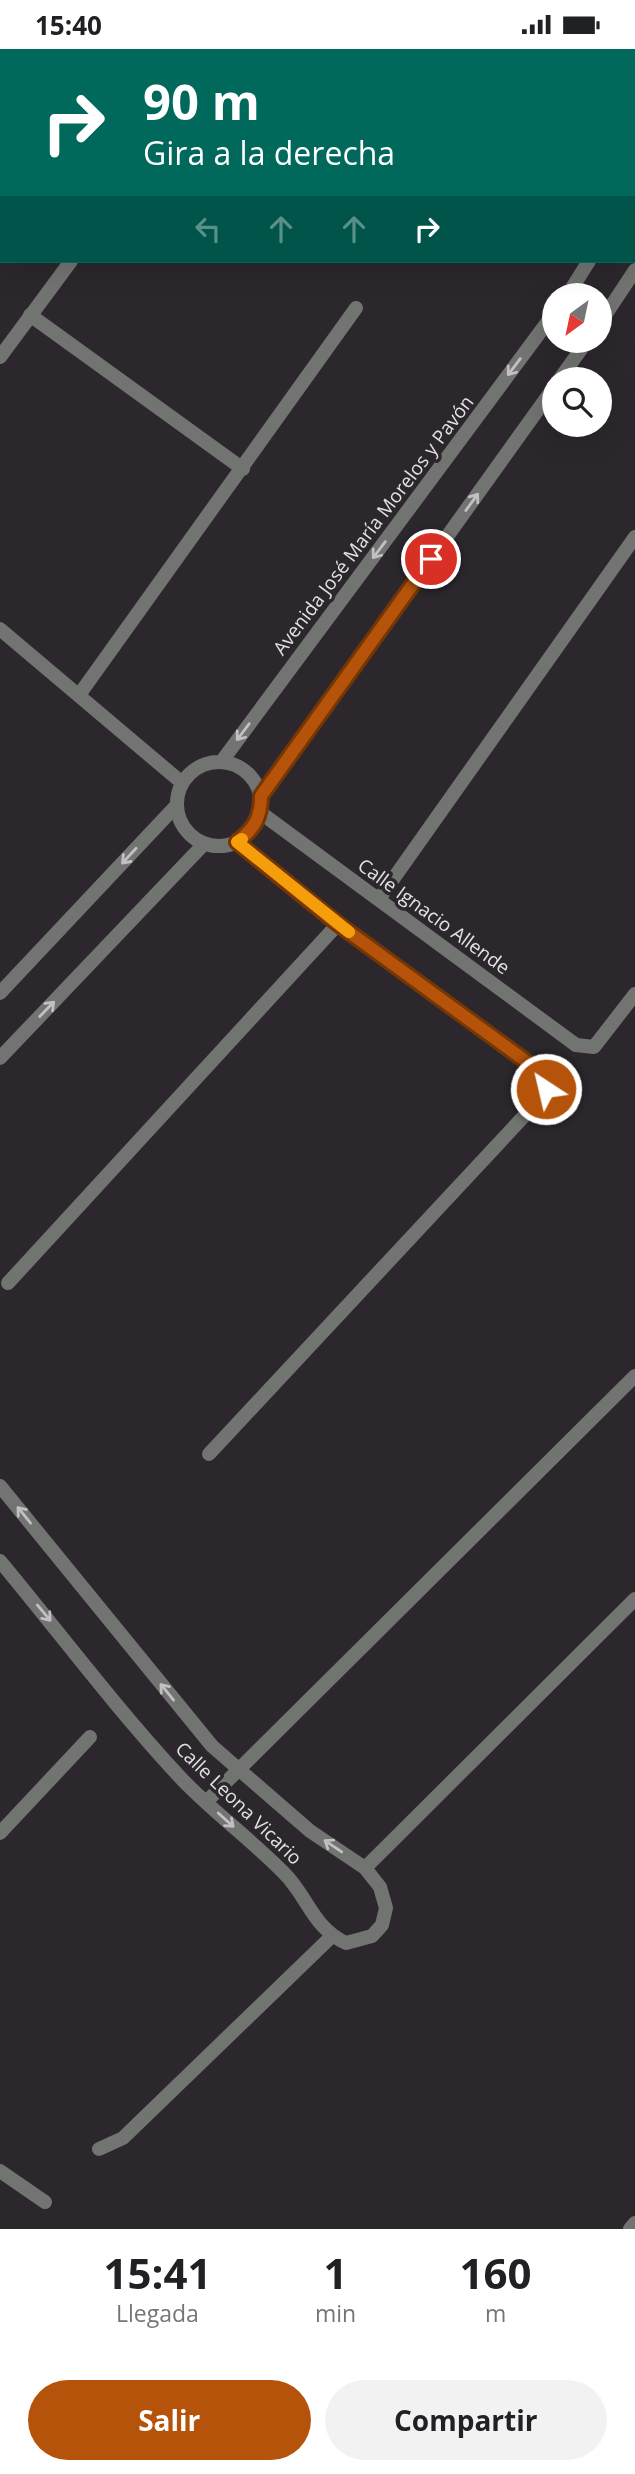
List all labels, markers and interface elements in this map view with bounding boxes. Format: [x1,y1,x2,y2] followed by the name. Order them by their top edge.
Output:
[35,7,102,43] text: 15:40
[143,68,260,134] text: 90 m
[28,77,119,168] icon: right
[143,131,395,174] text: Gira a la derecha
[189,210,227,248] icon: left
[262,210,300,248] icon: ahead
[335,210,373,248] icon: ahead
[408,210,446,248] icon: right
[542,283,612,353] north arrow
[542,283,612,437] map controls
[507,357,521,376] one-way arrow
[542,367,612,437] button: search
[267,390,479,660] street label: Avenida José María Morelos y Pavón
[465,493,479,512] one-way arrow
[401,529,461,589] pin
[371,540,386,559] one-way arrow
[412,540,450,578] icon: arrive
[236,723,251,742] one-way arrow
[120,847,137,864] one-way arrow
[353,852,515,980] street label: Calle Ignacio Allende
[39,1001,56,1018] one-way arrow
[509,1052,583,1126] position arrow
[16,1507,32,1525] one-way arrow
[36,1604,51,1622] one-way arrow
[160,1683,175,1701] one-way arrow
[170,1736,308,1870] street label: Calle Leona Vicario
[217,1812,235,1828] one-way arrow
[324,1839,343,1853] one-way arrow
[103,2244,211,2301] text: 15:41
[323,2244,348,2301] text: 1
[460,2244,532,2301] text: 160
[116,2297,199,2329] text: Llegada
[315,2297,356,2329] text: min
[485,2297,506,2329] text: m
[28,2380,311,2460] button: Salir
[325,2380,607,2460] button: Compartir

